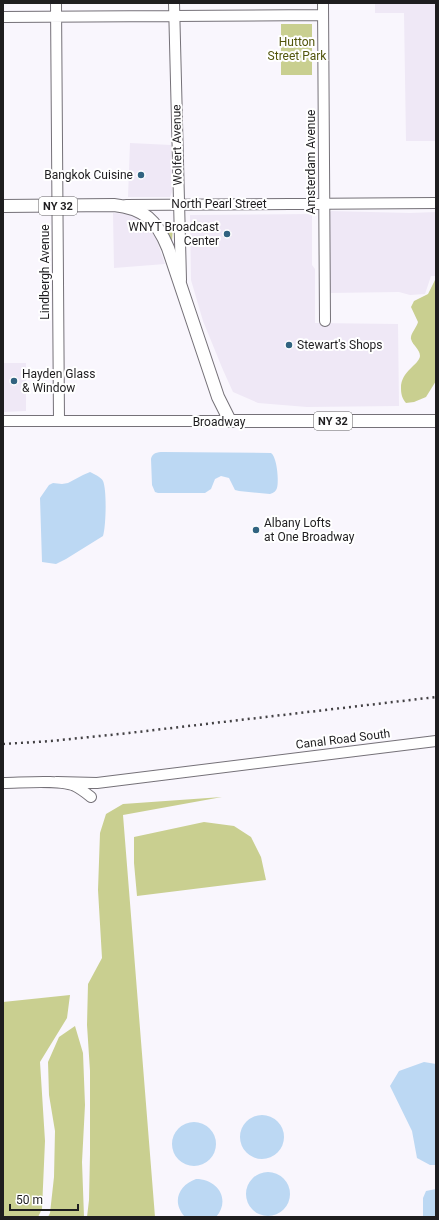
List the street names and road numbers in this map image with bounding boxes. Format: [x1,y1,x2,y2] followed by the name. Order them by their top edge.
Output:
[169,104,185,186] street label: Wolfert Avenue
[304,110,318,214] street label: Amsterdam Avenue
[39,197,77,215] road number: NY 32
[171,197,267,211] street label: North Pearl Street
[38,224,52,320] street label: Lindbergh Avenue
[314,412,352,430] road number: NY 32
[193,415,246,429] street label: Broadway
[295,726,391,752] street label: Canal Road South

